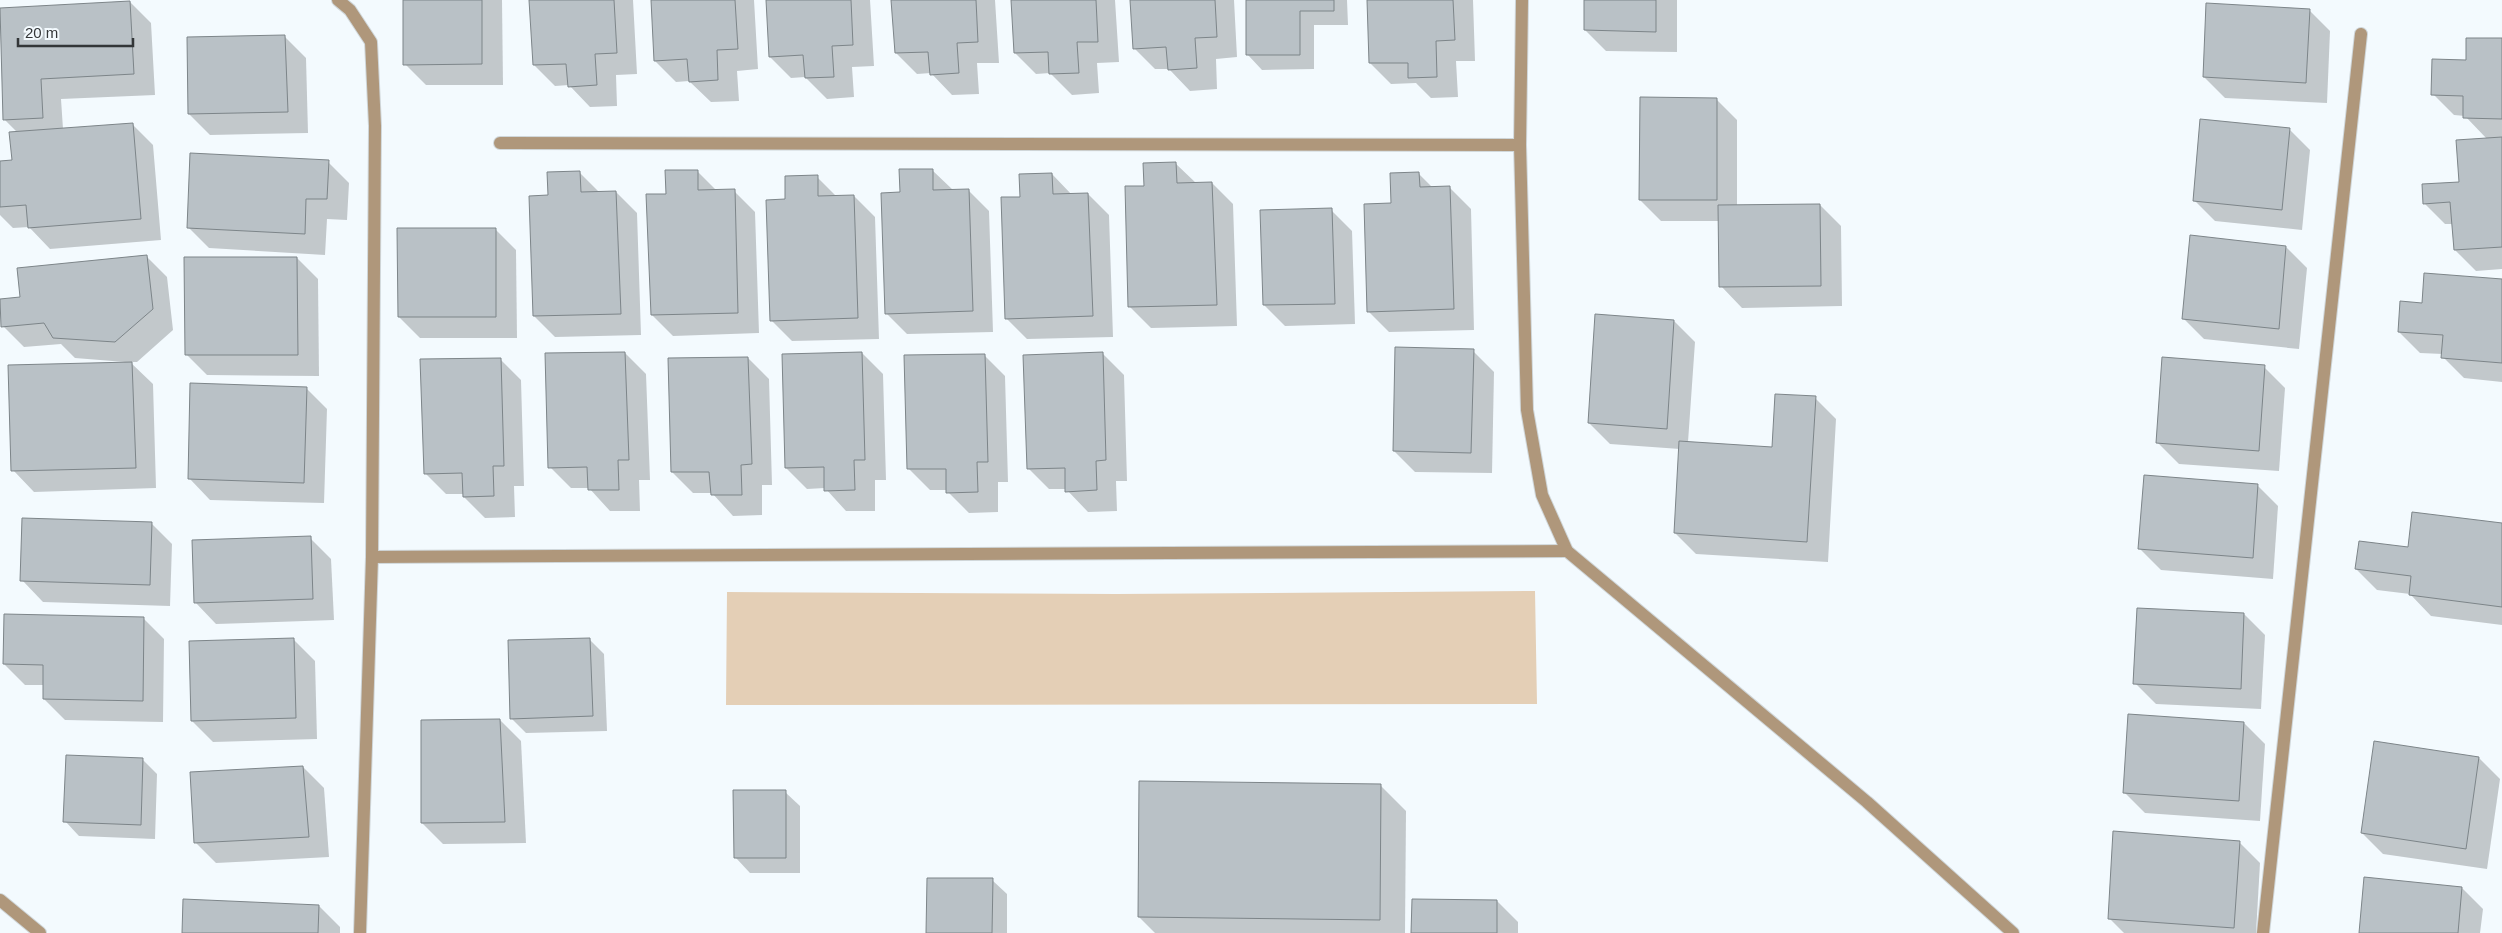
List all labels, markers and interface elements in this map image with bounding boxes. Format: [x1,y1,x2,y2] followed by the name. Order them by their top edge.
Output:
[18,15,132,47] scale bar
[25,24,58,41] text: 20 m

